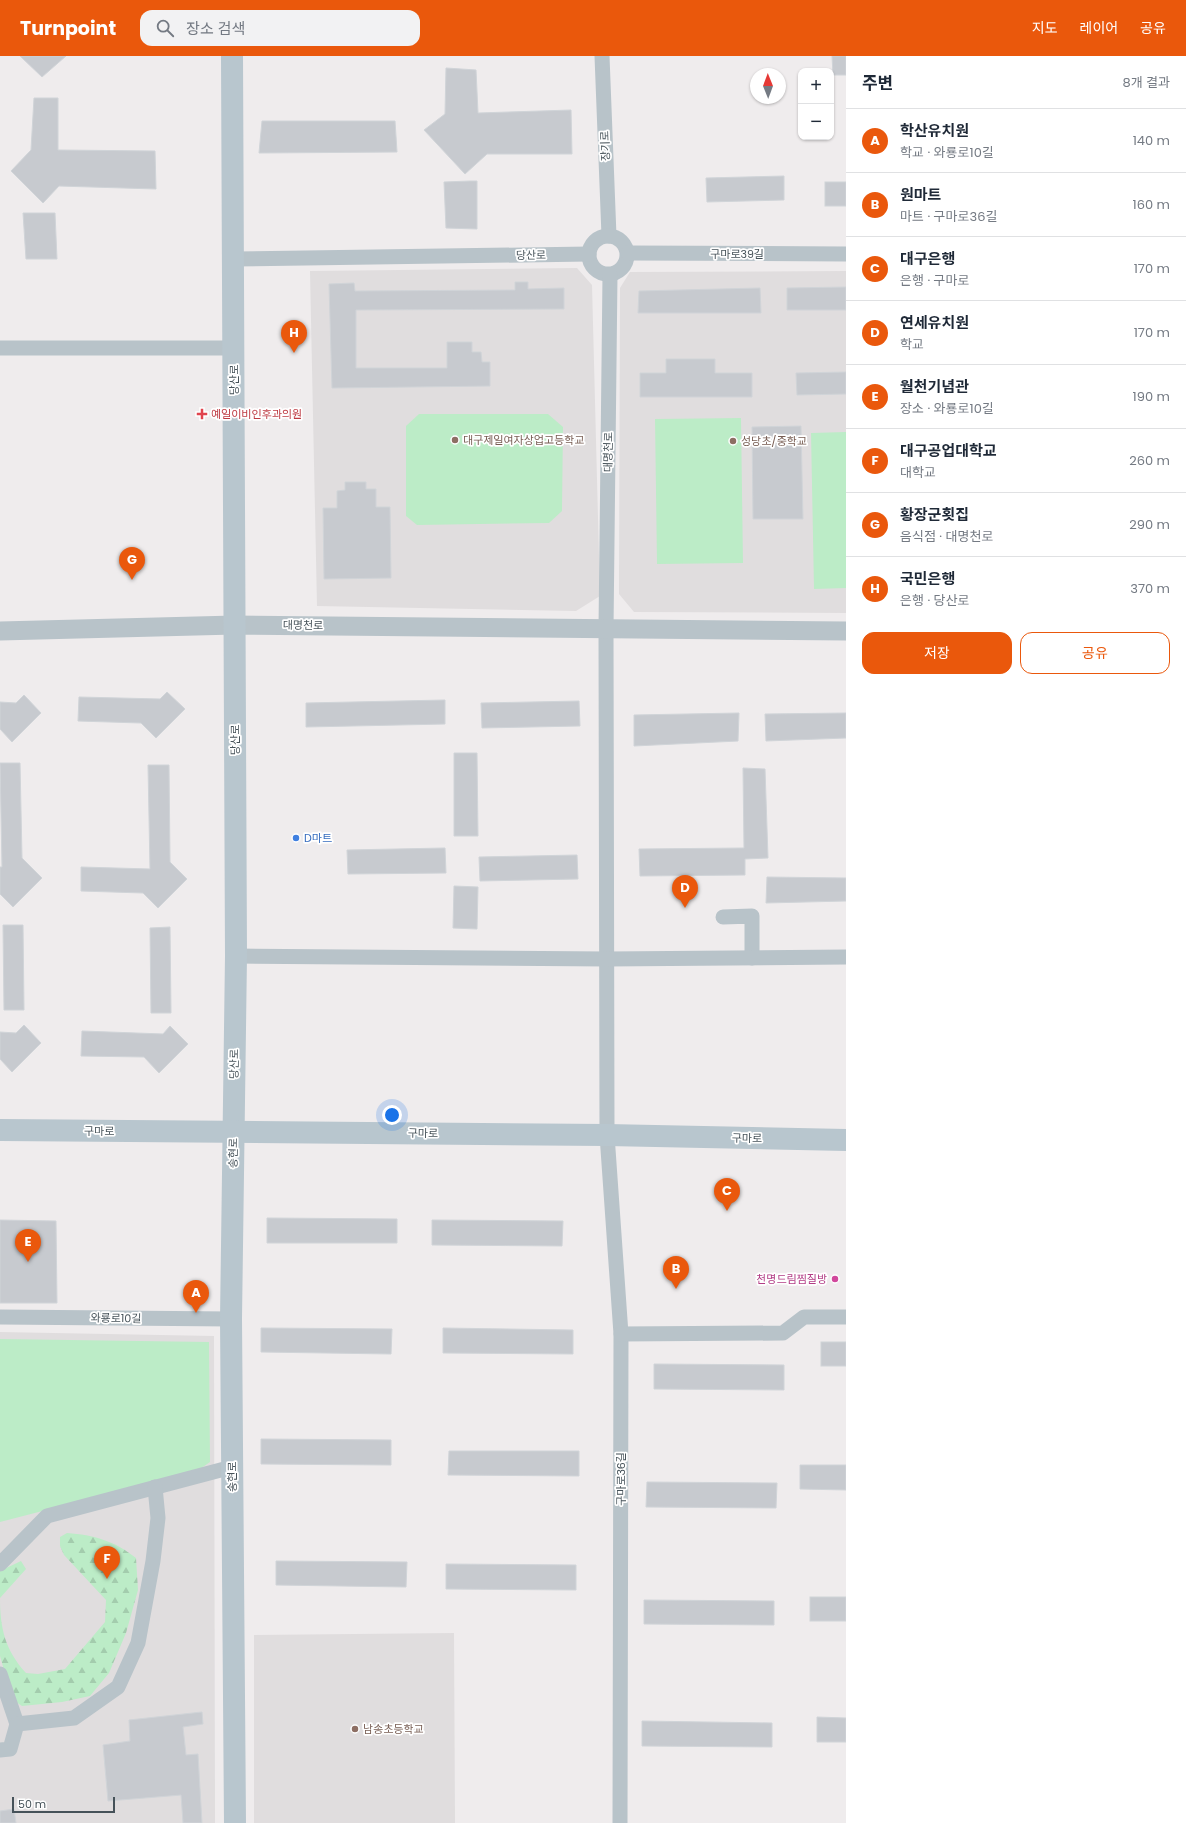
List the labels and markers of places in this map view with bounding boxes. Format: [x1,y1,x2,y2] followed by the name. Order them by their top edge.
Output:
[281,320,307,353] pin: H
[211,406,302,422] place label: 예일이비인후과의원
[196,408,208,420] marker: 예일이비인후과의원
[463,432,584,448] place label: 대구제일여자상업고등학교
[741,433,807,449] place label: 성당초/중학교
[450,435,460,445] marker: 대구제일여자상업고등학교
[728,436,738,446] marker: 성당초/중학교
[119,547,145,580] pin: G
[304,830,332,846] place label: D마트
[291,833,301,843] marker: D마트
[672,875,698,908] pin: D
[714,1178,740,1211] pin: C
[15,1229,41,1262] pin: E
[663,1256,689,1289] pin: B
[756,1271,827,1287] place label: 천명드림찜질방
[830,1274,840,1284] marker: 천명드림찜질방
[183,1280,209,1313] pin: A
[94,1546,120,1579] pin: F
[363,1721,424,1737] place label: 남송초등학교
[350,1724,360,1734] marker: 남송초등학교

